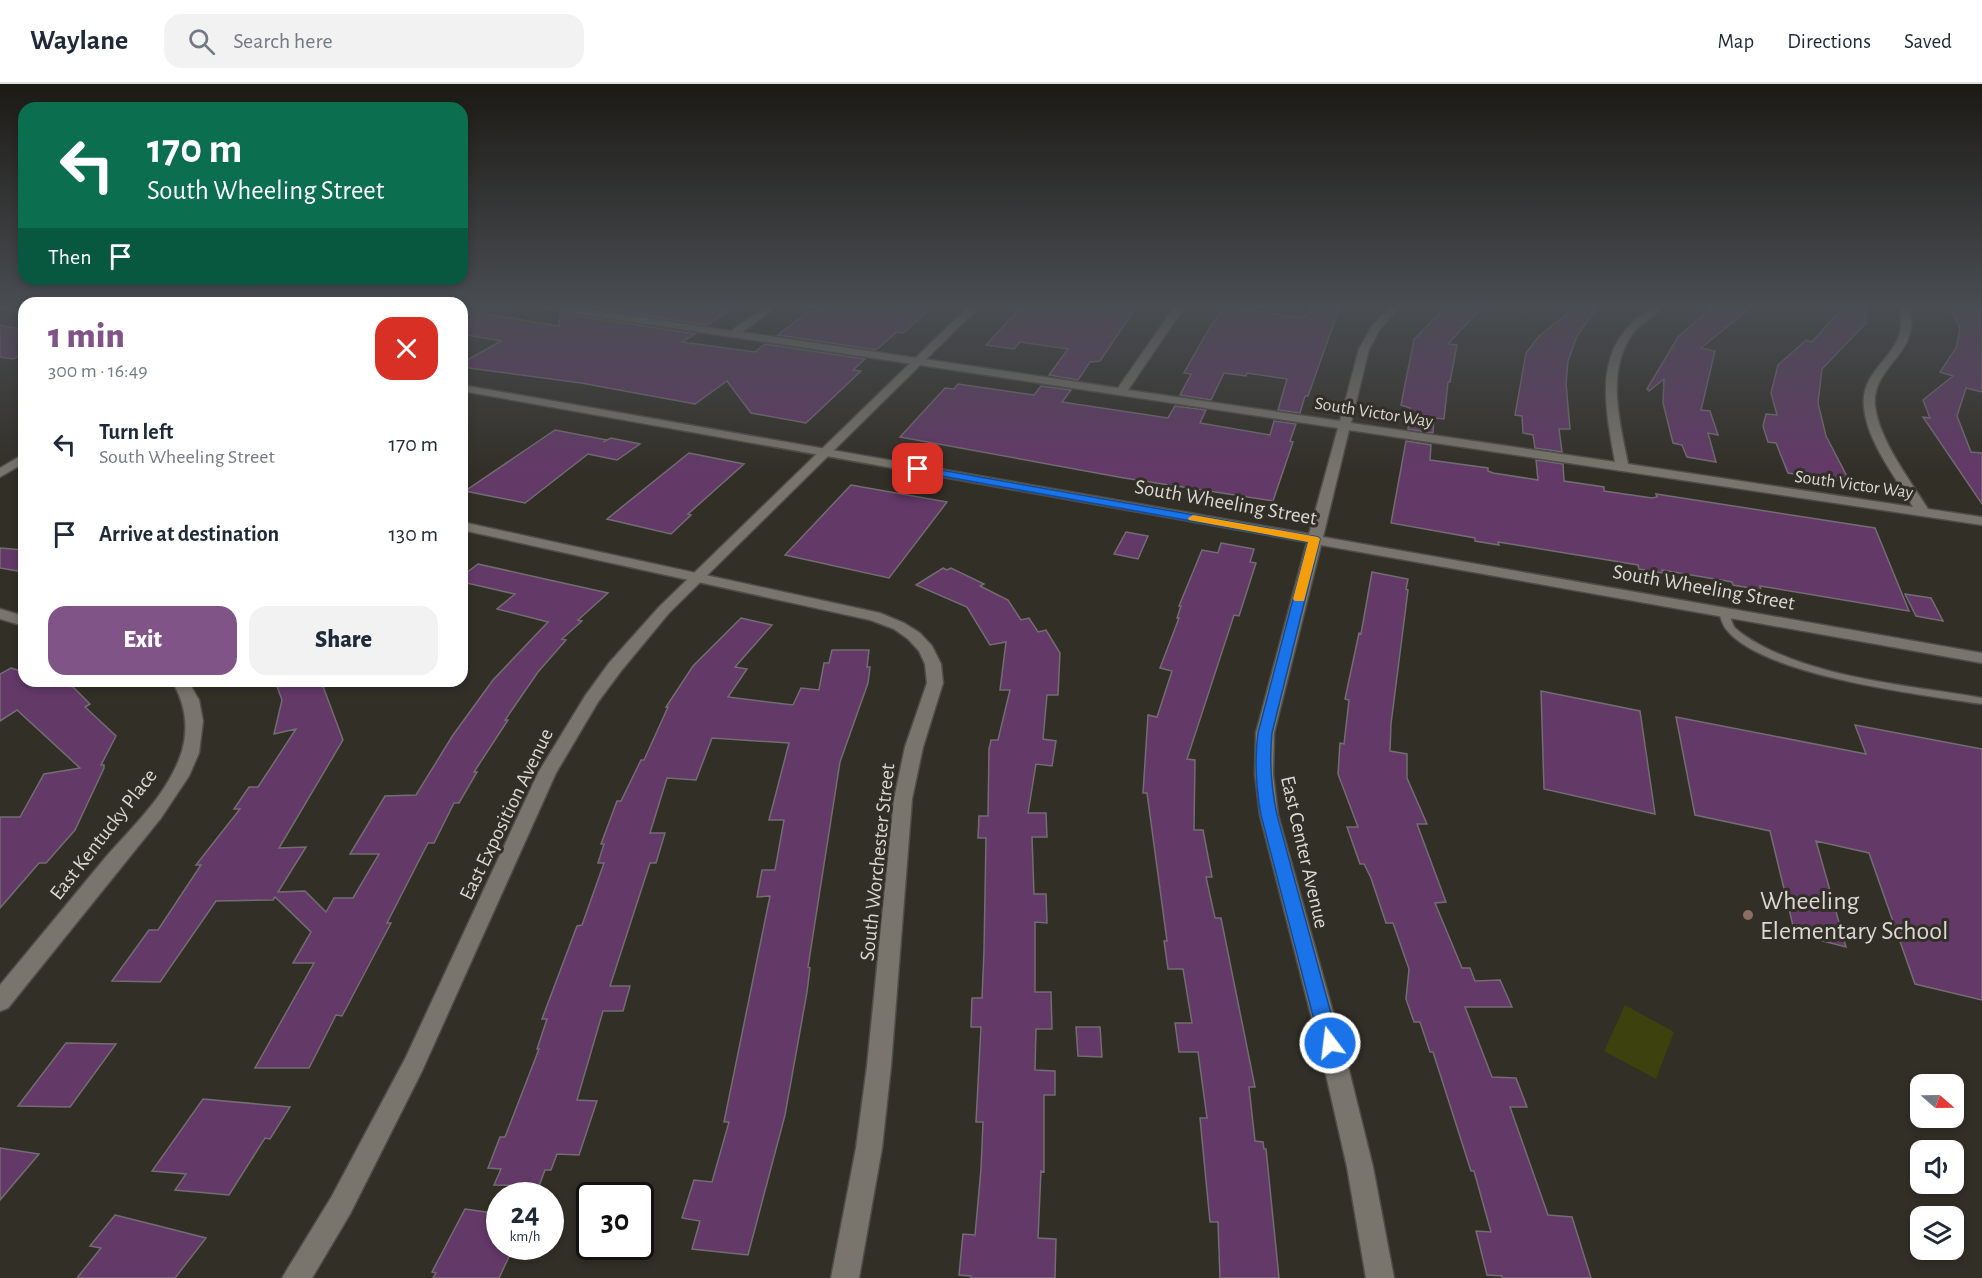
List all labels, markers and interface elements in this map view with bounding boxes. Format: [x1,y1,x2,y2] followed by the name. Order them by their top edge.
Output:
[164,14,584,68] search box
[185,25,218,58] icon: search
[30,27,128,55] text: Waylane
[233,30,333,52] text: Search here
[1718,31,1754,52] text: Map
[1787,31,1871,52] text: Directions
[1904,31,1952,52] text: Saved
[48,126,126,204] icon: left
[147,128,242,170] text: 170 m
[147,177,384,204] text: South Wheeling Street
[104,240,137,273] icon: arrive
[48,246,92,268] text: Then
[375,317,438,380] button: close
[48,318,125,354] text: 1 min
[48,361,148,381] text: 300 m · 16:49
[1313,395,1435,431] street label: South Victor Way
[99,421,173,443] text: Turn left
[48,428,81,461] icon: left
[388,433,438,455] text: 170 m
[892,443,943,494] pin
[99,447,275,467] text: South Wheeling Street
[901,452,934,485] icon: arrive
[1793,468,1915,502] street label: South Victor Way
[1133,476,1319,529] street label: South Wheeling Street
[48,518,81,551] icon: arrive
[99,523,279,545] text: Arrive at destination
[389,523,438,545] text: 130 m
[1611,561,1797,614] street label: South Wheeling Street
[48,606,237,675] button: Exit
[249,606,438,675] button: Share
[456,725,557,903] street label: East Exposition Avenue
[857,762,898,962] street label: South Worchester Street
[46,765,161,904] street label: East Kentucky Place
[1277,774,1332,930] street label: East Center Avenue
[1760,888,1949,944] place label: Wheeling Elementary School
[1741,908,1755,922] marker: Wheeling Elementary School
[1298,1011,1362,1075] position arrow
[1910,1074,1964,1128] north arrow
[1910,1074,1964,1260] map controls
[1910,1140,1964,1194] button: sound
[576,1182,654,1260] speed limit sign: 30
[510,1199,540,1229] text: 24
[1910,1206,1964,1260] button: layers
[510,1229,540,1244] text: km/h

